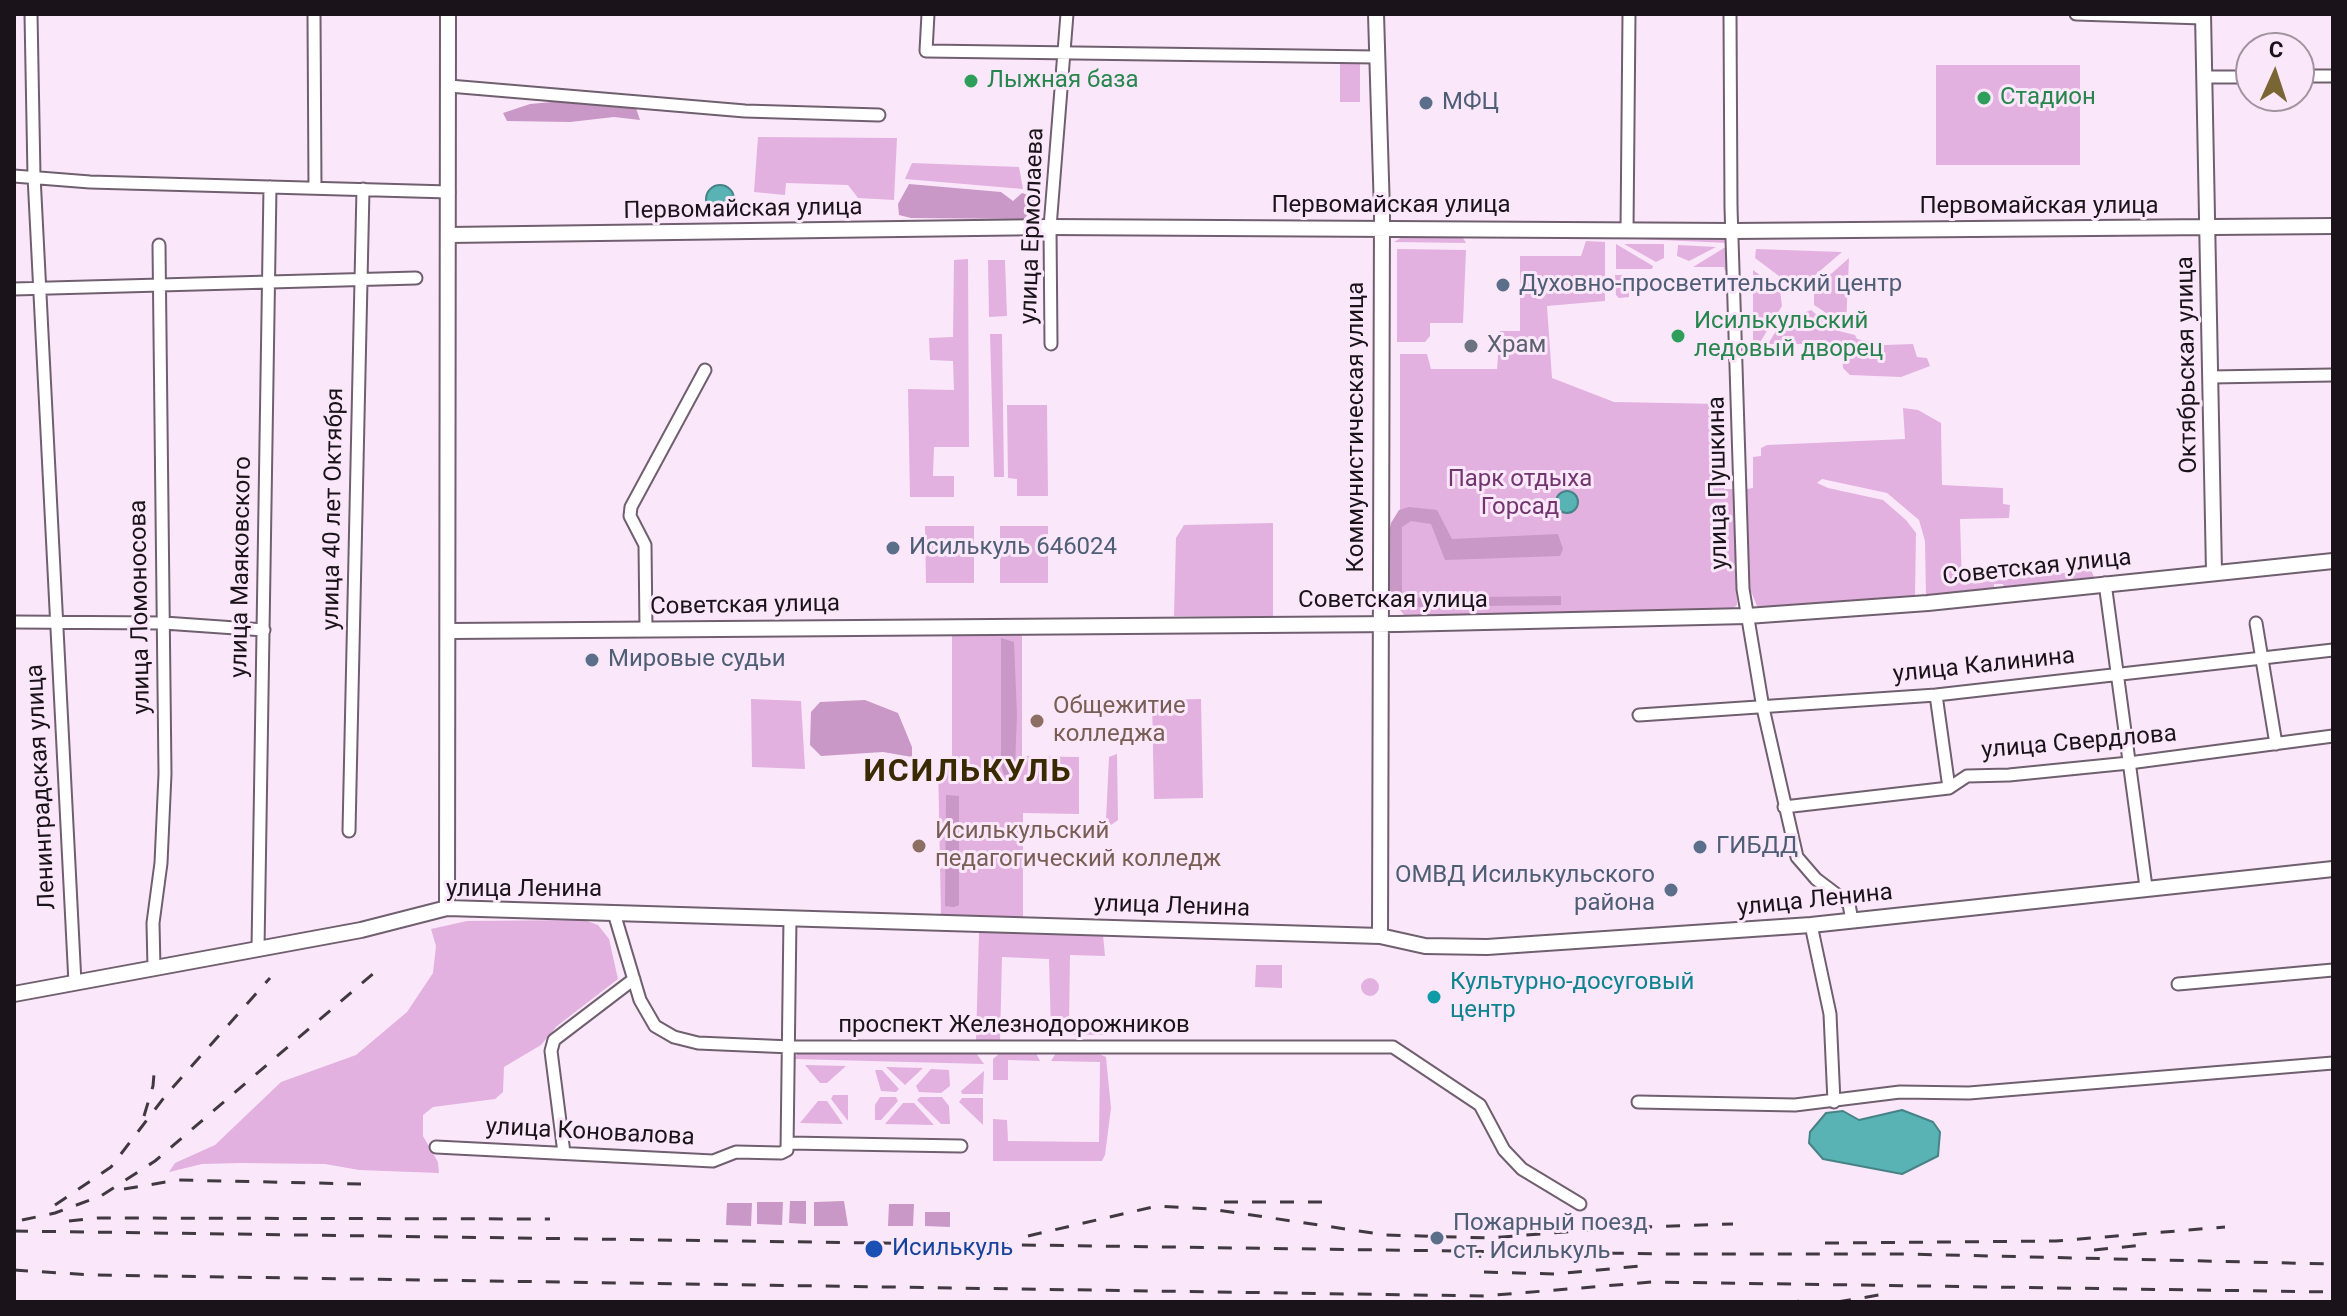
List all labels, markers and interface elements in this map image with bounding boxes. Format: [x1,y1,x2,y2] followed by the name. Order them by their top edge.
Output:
[2235,32,2315,112] north arrow
[2268,37,2284,62] text: С
[987,67,1139,95] place label: Лыжная база
[962,72,980,90] marker: Лыжная база
[2000,84,2096,112] place label: Стадион
[1442,89,1499,117] place label: МФЦ
[1975,89,1993,107] marker: Стадион
[1417,94,1435,112] marker: МФЦ
[1015,127,1051,325] street label: улица Ермолаева
[1271,192,1511,220] street label: Первомайская улица
[1919,193,2159,221] street label: Первомайская улица
[623,194,863,226] street label: Первомайская улица
[2172,256,2204,474] street label: Октябрьская улица
[1519,271,1902,299] place label: Духовно-просветительский центр
[1494,276,1512,294] marker: Духовно-просветительский центр
[1343,282,1371,572] street label: Коммунистическая улица
[1694,308,1883,364] place label: Исилькульский ледовый дворец
[1669,327,1687,345] marker: Исилькульский ледовый дворец
[1487,332,1546,360] place label: Храм
[1462,337,1480,355] marker: Храм
[317,387,351,631] street label: улица 40 лет Октября
[1703,396,1735,570] street label: улица Пушкина
[226,456,258,678] street label: улица Маяковского
[1448,466,1592,522] park label: Парк отдыха Горсад
[125,499,157,715] street label: улица Ломоносова
[909,534,1117,562] place label: Исилькуль 646024
[884,539,902,557] marker: Исилькуль 646024
[1941,544,2133,592] street label: Советская улица
[1298,587,1488,615] street label: Советская улица
[650,590,840,622] street label: Советская улица
[1892,642,2076,690] street label: улица Калинина
[608,646,786,674] place label: Мировые судьи
[583,651,601,669] marker: Мировые судьи
[21,663,63,911] street label: Ленинградская улица
[1053,693,1186,749] place label: Общежитие колледжа
[1028,712,1046,730] marker: Общежитие колледжа
[1980,720,2178,766] street label: улица Свердлова
[863,754,1073,792] district label: ИСИЛЬКУЛЬ
[935,818,1221,874] place label: Исилькульский педагогический колледж
[1716,833,1798,861] place label: ГИБДД
[910,837,928,855] marker: Исилькульский педагогический колледж
[1691,838,1709,856] marker: ГИБДД
[1395,862,1655,918] place label: ОМВД Исилькульского района
[446,876,602,904] street label: улица Ленина
[1736,879,1894,923] street label: улица Ленина
[1662,881,1680,899] marker: ОМВД Исилькульского района
[1093,890,1251,924] street label: улица Ленина
[1450,969,1694,1025] place label: Культурно-досуговый центр
[1425,988,1443,1006] marker: Культурно-досуговый центр
[838,1012,1190,1040] street label: проспект Железнодорожников
[485,1113,695,1153] street label: улица Коновалова
[1453,1210,1648,1266] place label: Пожарный поезд ст. Исилькуль
[1428,1229,1446,1247] marker: Пожарный поезд ст. Исилькуль
[892,1235,1013,1263] place label: Исилькуль
[863,1238,885,1260] marker: Исилькуль

